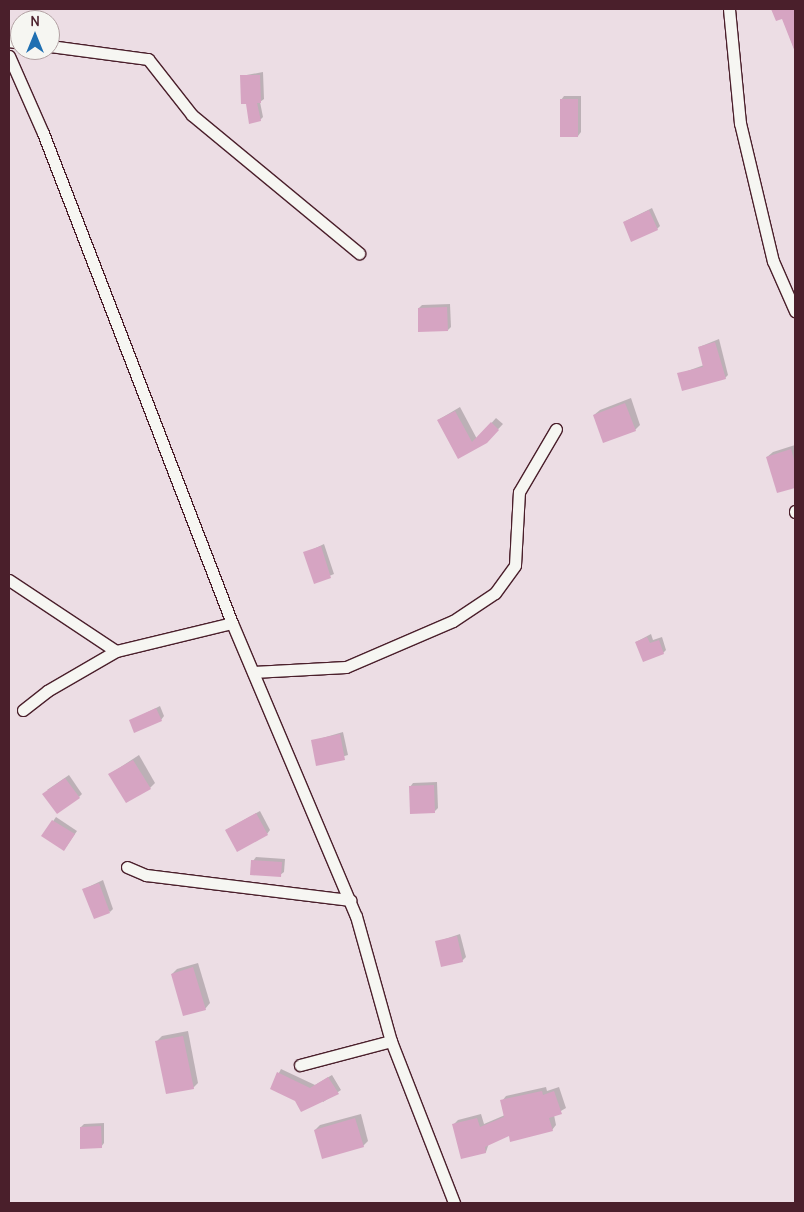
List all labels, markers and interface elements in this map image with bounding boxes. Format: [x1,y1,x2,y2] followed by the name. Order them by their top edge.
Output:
[10,10,60,60] north arrow
[30,12,40,30] text: N

